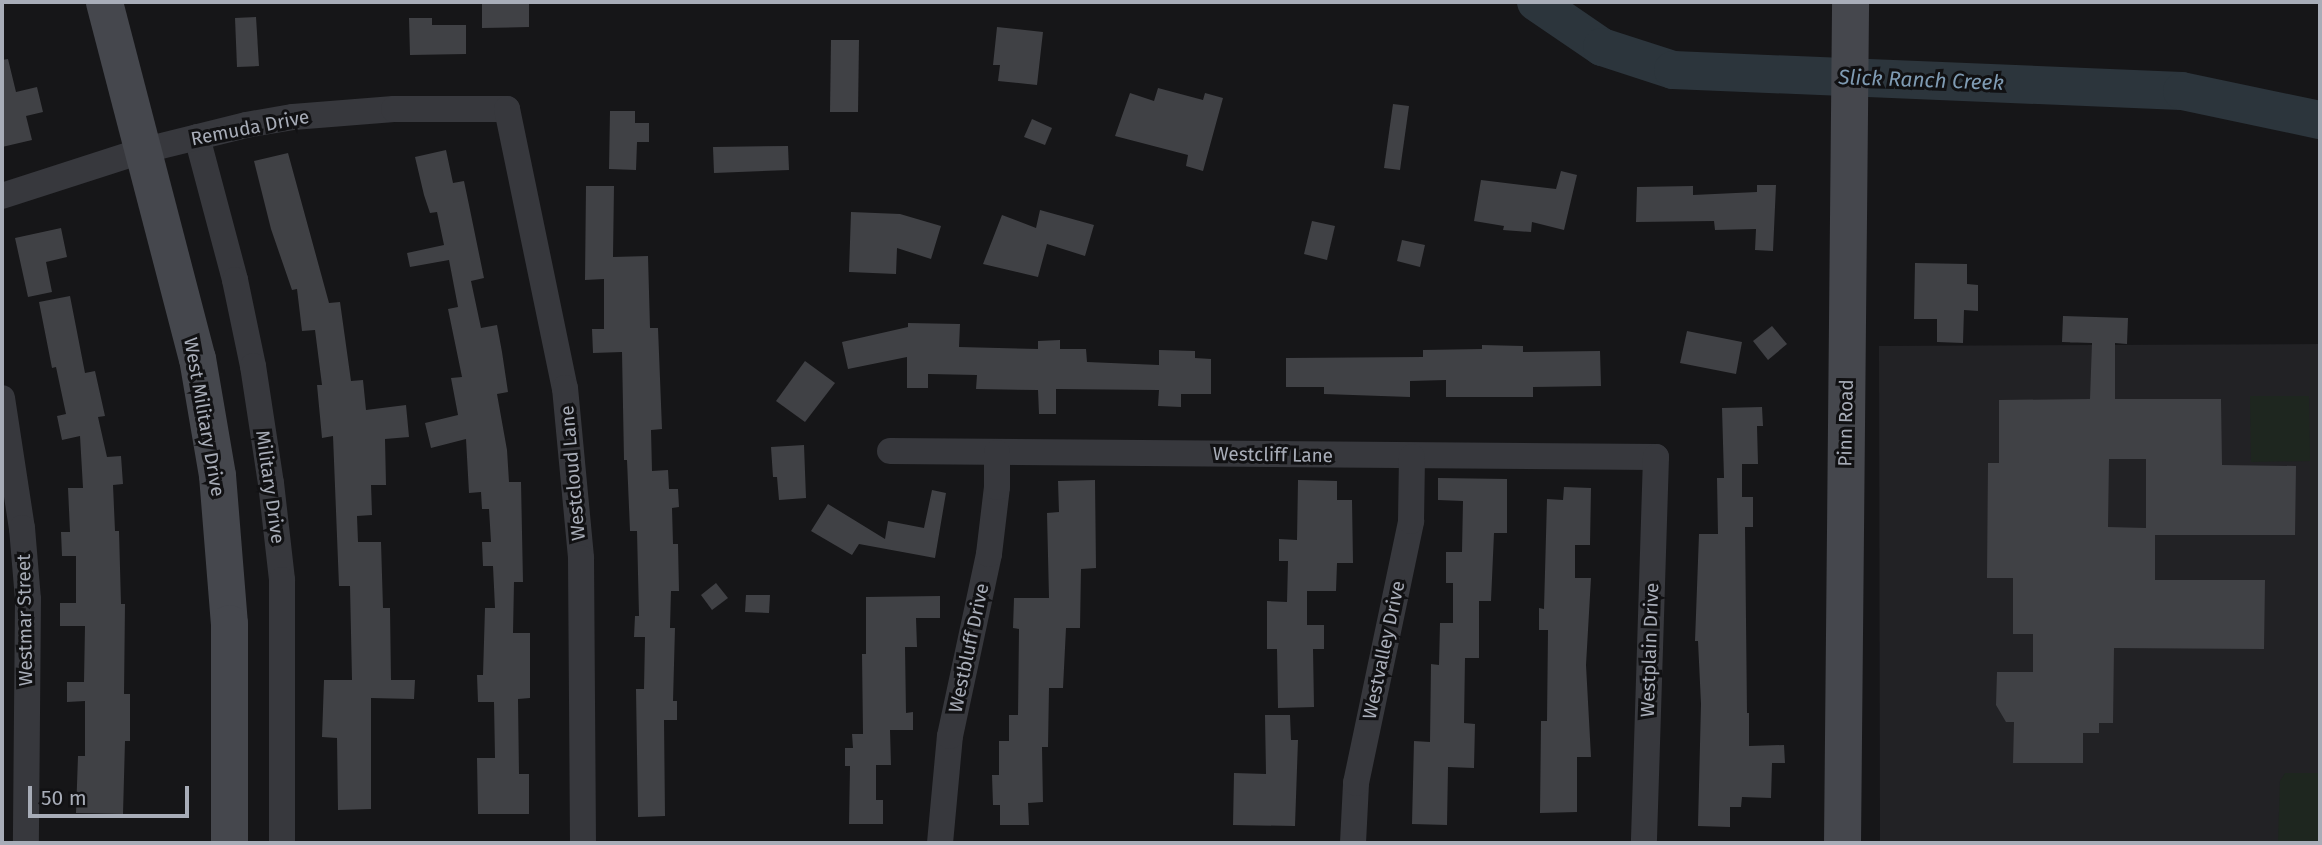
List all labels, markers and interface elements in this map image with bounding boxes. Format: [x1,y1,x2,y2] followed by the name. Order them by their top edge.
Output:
[1838,65,2004,95] water label: Slick Ranch Creek
[189,105,311,151] street label: Remuda Drive
[179,336,229,498] street label: West Military Drive
[1834,379,1858,467] street label: Pinn Road
[556,405,590,541] street label: Westcloud Lane
[251,429,289,545] street label: Military Drive
[1213,443,1333,467] street label: Westcliff Lane
[12,554,38,686] street label: Westmar Street
[1358,579,1410,721] street label: Westvalley Drive
[944,581,994,715] street label: Westbluff Drive
[1636,582,1664,718] street label: Westplain Drive
[32,772,192,816] scale bar
[41,785,87,811] text: 50 m

